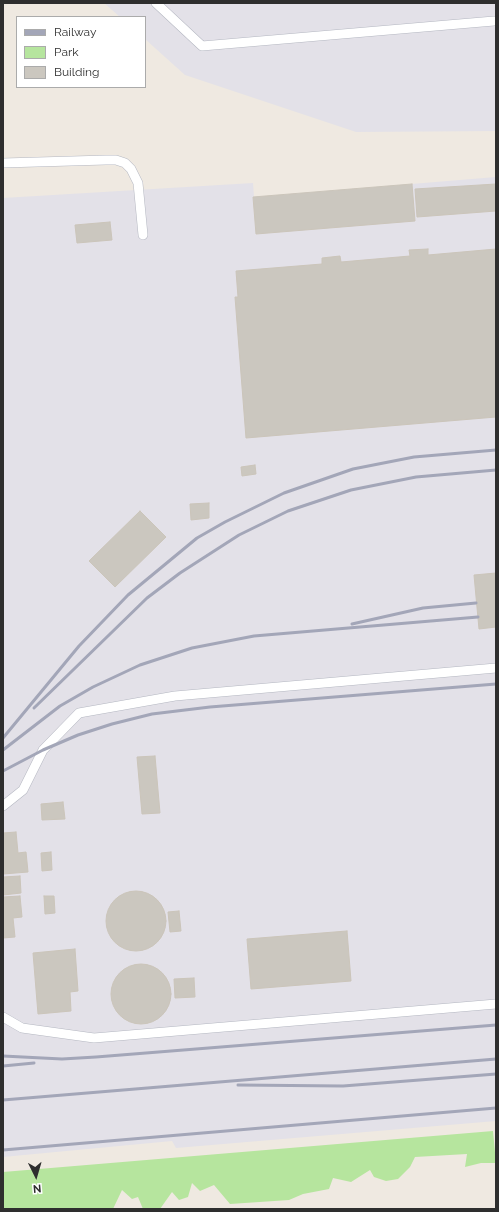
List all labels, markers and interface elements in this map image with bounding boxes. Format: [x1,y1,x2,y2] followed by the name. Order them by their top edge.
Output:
[16,16,146,88] legend
[54,25,96,39] text: Railway
[54,45,79,59] text: Park
[54,65,100,79] text: Building
[16,1156,56,1196] north arrow
[32,1182,42,1195] text: N

